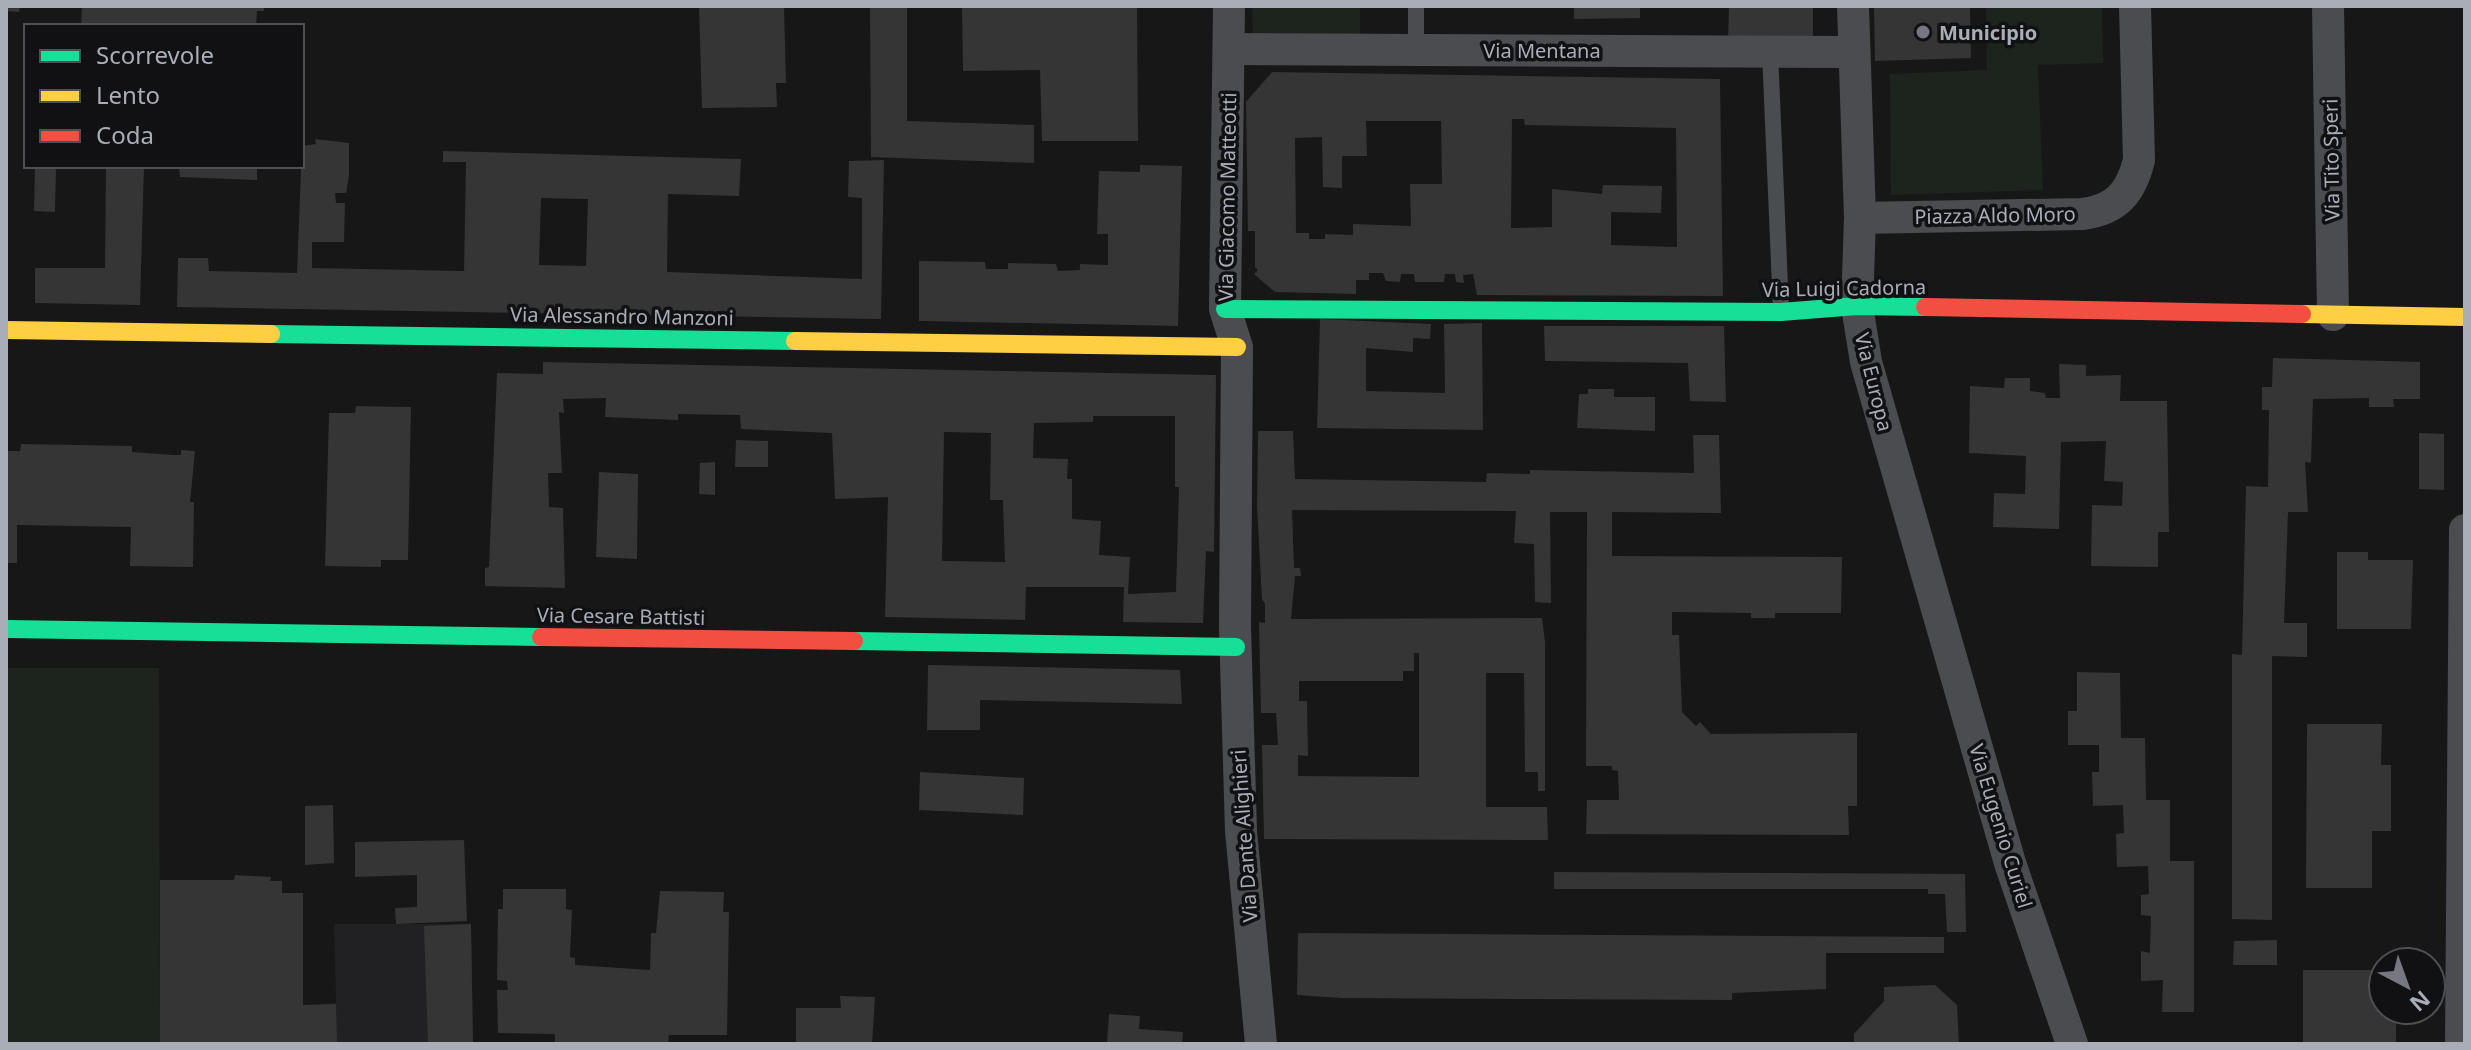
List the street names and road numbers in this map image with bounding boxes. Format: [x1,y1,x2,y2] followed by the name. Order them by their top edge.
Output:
[1483,37,1601,64] street label: Via Mentana
[1212,92,1242,302] street label: Via Giacomo Matteotti
[2316,99,2346,221] street label: Via Tito Speri
[1914,200,2076,230] street label: Piazza Aldo Moro
[1762,273,1926,303] street label: Via Luigi Cadorna
[510,301,734,331] street label: Via Alessandro Manzoni
[1849,330,1899,434] street label: Via Europa
[537,601,705,631] street label: Via Cesare Battisti
[1963,741,2039,911] street label: Via Eugenio Curiel
[1224,749,1264,923] street label: Via Dante Alighieri

